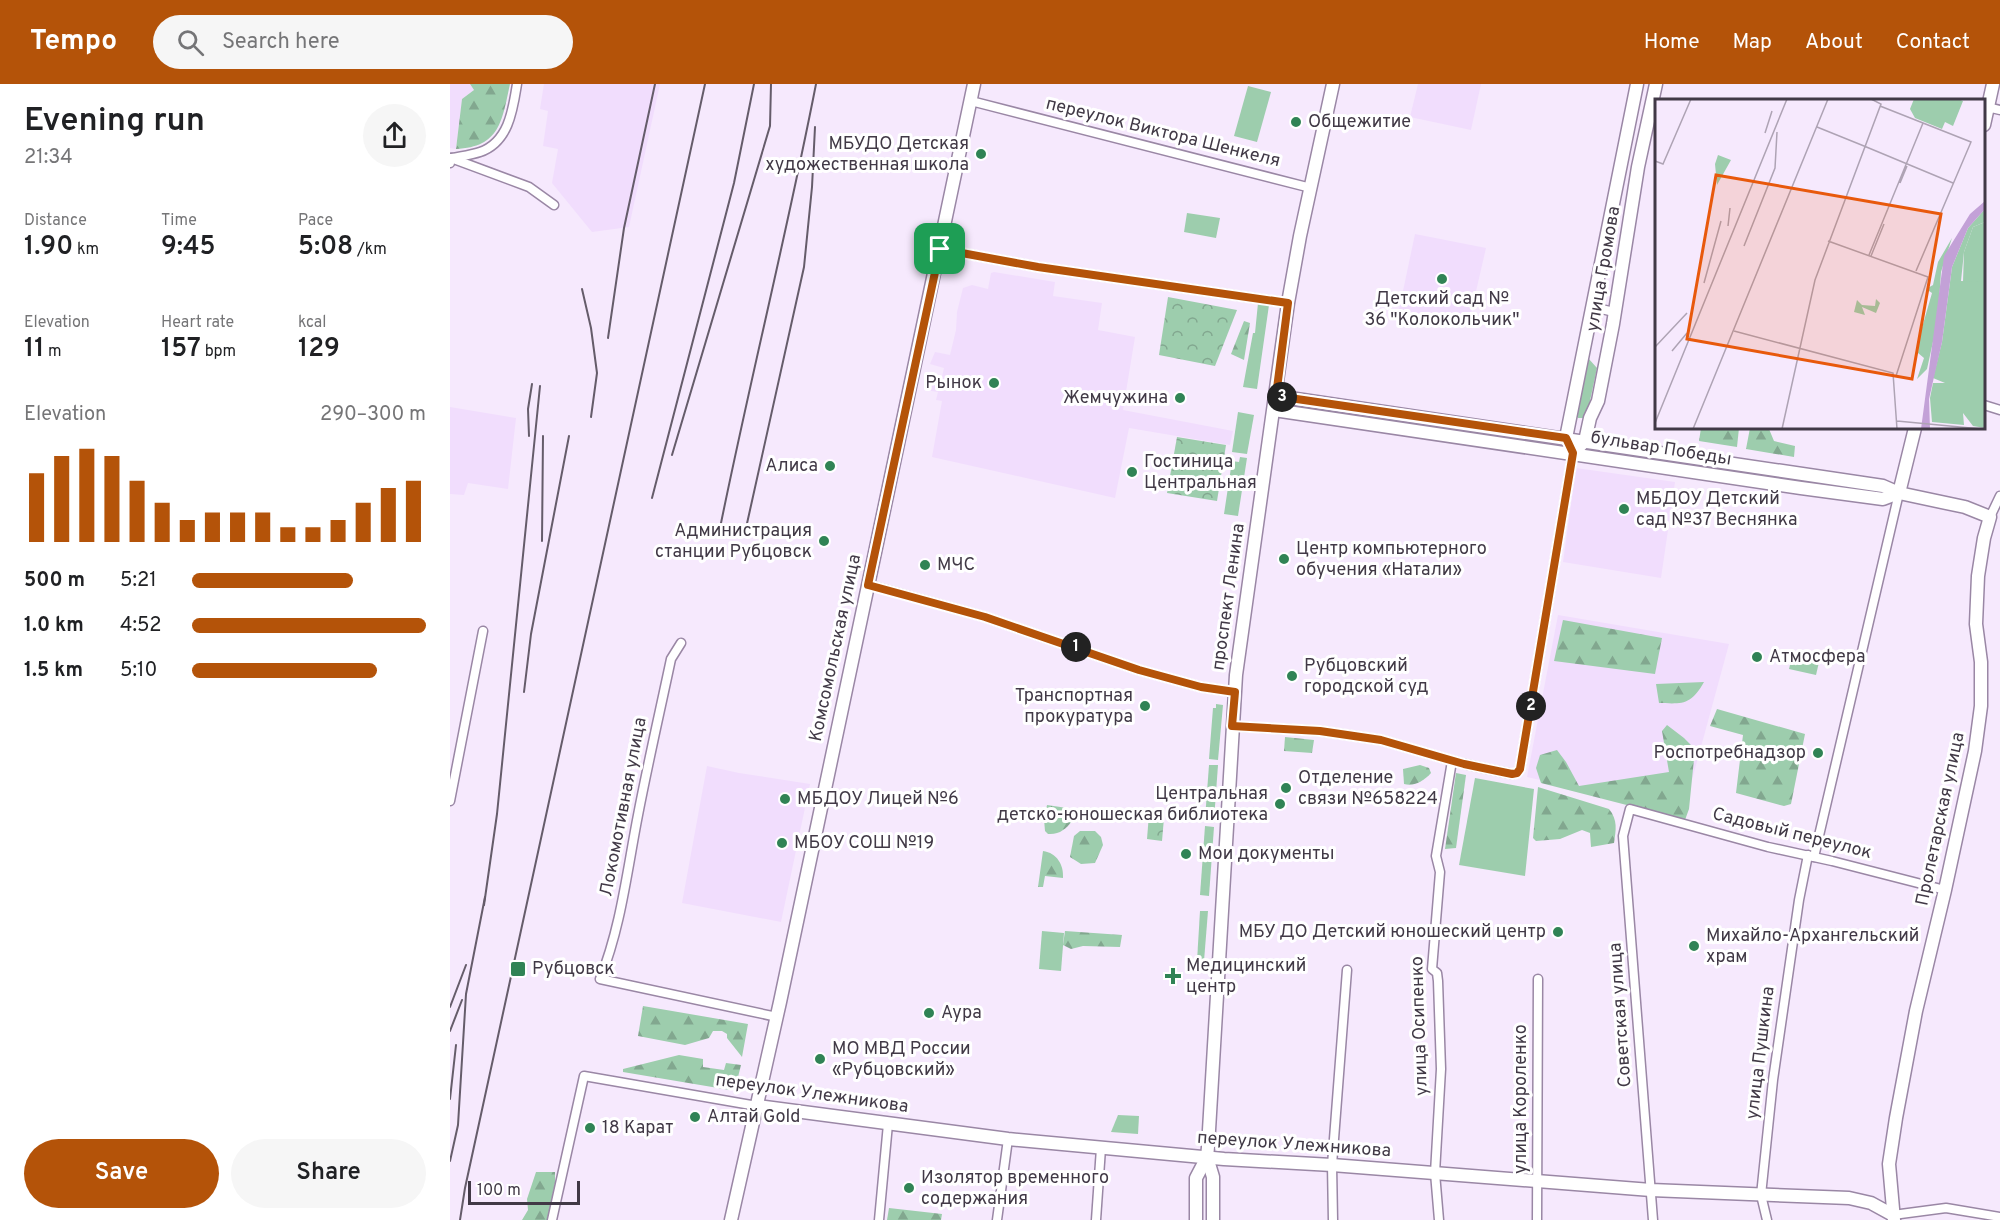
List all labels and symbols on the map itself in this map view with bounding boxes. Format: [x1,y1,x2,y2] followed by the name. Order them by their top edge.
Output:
[1043,93,1283,173] street label: переулок Виктора Шенкеля
[1655,99,1985,429] inset map
[1308,111,1411,134] place label: Общежитие
[1289,115,1303,129] marker: Общежитие
[765,133,969,177] place label: МБУДО Детская художественная школа
[974,147,988,161] marker: МБУДО Детская художественная школа
[1582,204,1626,334] street label: улица Громова
[914,223,965,274] pin
[1435,272,1449,286] marker: Детский сад № 36 "Колокольчик"
[1364,288,1520,332] place label: Детский сад № 36 "Колокольчик"
[925,372,982,395] place label: Рынок
[987,376,1001,390] marker: Рынок
[1267,382,1297,412] pin: 3
[1063,387,1168,410] place label: Жемчужина
[1173,391,1187,405] marker: Жемчужина
[1589,427,1733,471] street label: бульвар Победы
[1144,451,1257,495] place label: Гостиница Центральная
[765,455,818,478] place label: Алиса
[823,459,837,473] marker: Алиса
[1125,465,1139,479] marker: Гостиница Центральная
[1636,488,1798,532] place label: МБДОУ Детский сад №37 Веснянка
[1617,502,1631,516] marker: МБДОУ Детский сад №37 Веснянка
[655,520,812,564] place label: Администрация станции Рубцовск
[1207,522,1251,672] street label: проспект Ленина
[817,534,831,548] marker: Администрация станции Рубцовск
[1296,538,1487,582] place label: Центр компьютерного обучения «Натали»
[805,552,867,744] street label: Комсомольская улица
[1277,552,1291,566] marker: Центр компьютерного обучения «Натали»
[937,554,975,577] place label: МЧС
[918,558,932,572] marker: МЧС
[1061,632,1091,662] pin: 1
[1769,646,1866,669] place label: Атмосфера
[1750,650,1764,664] marker: Атмосфера
[1304,655,1429,699] place label: Рубцовский городской суд
[1285,669,1299,683] marker: Рубцовский городской суд
[1015,685,1133,729] place label: Транспортная прокуратура
[1516,691,1546,721] pin: 2
[1138,699,1152,713] marker: Транспортная прокуратура
[595,715,653,899] street label: Локомотивная улица
[1911,730,1971,908] street label: Пролетарская улица
[1654,742,1806,765] place label: Роспотребнадзор
[1811,746,1825,760] marker: Роспотребнадзор
[1298,767,1438,811] place label: Отделение связи №658224
[1279,781,1293,795] marker: Отделение связи №658224
[997,783,1268,827] place label: Центральная детско-юношеская библиотека
[797,788,959,811] place label: МБДОУ Лицей №6
[778,792,792,806] marker: МБДОУ Лицей №6
[1273,797,1287,811] marker: Центральная детско-юношеская библиотека
[1710,803,1874,865] street label: Садовый переулок
[794,832,934,855] place label: МБОУ СОШ №19
[775,836,789,850] marker: МБОУ СОШ №19
[1198,843,1335,866] place label: Мои документы
[1179,847,1193,861] marker: Мои документы
[1239,921,1546,944] place label: МБУ ДО Детский юношеский центр
[1551,925,1565,939] marker: МБУ ДО Детский юношеский центр
[1706,925,1919,969] place label: Михайло-Архангельский храм
[1687,939,1701,953] marker: Михайло-Архангельский храм
[1604,942,1638,1088] street label: Советская улица
[1186,955,1306,999] place label: Медицинский центр
[1406,956,1434,1096] street label: улица Осипенко
[532,958,615,981] place label: Рубцовск
[509,960,527,978] marker: Рубцовск
[1164,967,1182,985] marker: Медицинский центр
[1741,985,1781,1121] street label: улица Пушкина
[941,1002,982,1025] place label: Аура
[922,1006,936,1020] marker: Аура
[1510,1024,1533,1174] street label: улица Короленко
[832,1038,971,1082] place label: МО МВД России «Рубцовский»
[813,1052,827,1066] marker: МО МВД России «Рубцовский»
[714,1069,910,1119] street label: переулок Улежникова
[707,1106,800,1129] place label: Алтай Gold
[688,1110,702,1124] marker: Алтай Gold
[602,1117,673,1140] place label: 18 Карат
[583,1121,597,1135] marker: 18 Карат
[1196,1127,1392,1163] street label: переулок Улежникова
[921,1167,1109,1211] place label: Изолятор временного содержания
[468,1178,580,1206] scale bar
[902,1181,916,1195] marker: Изолятор временного содержания

